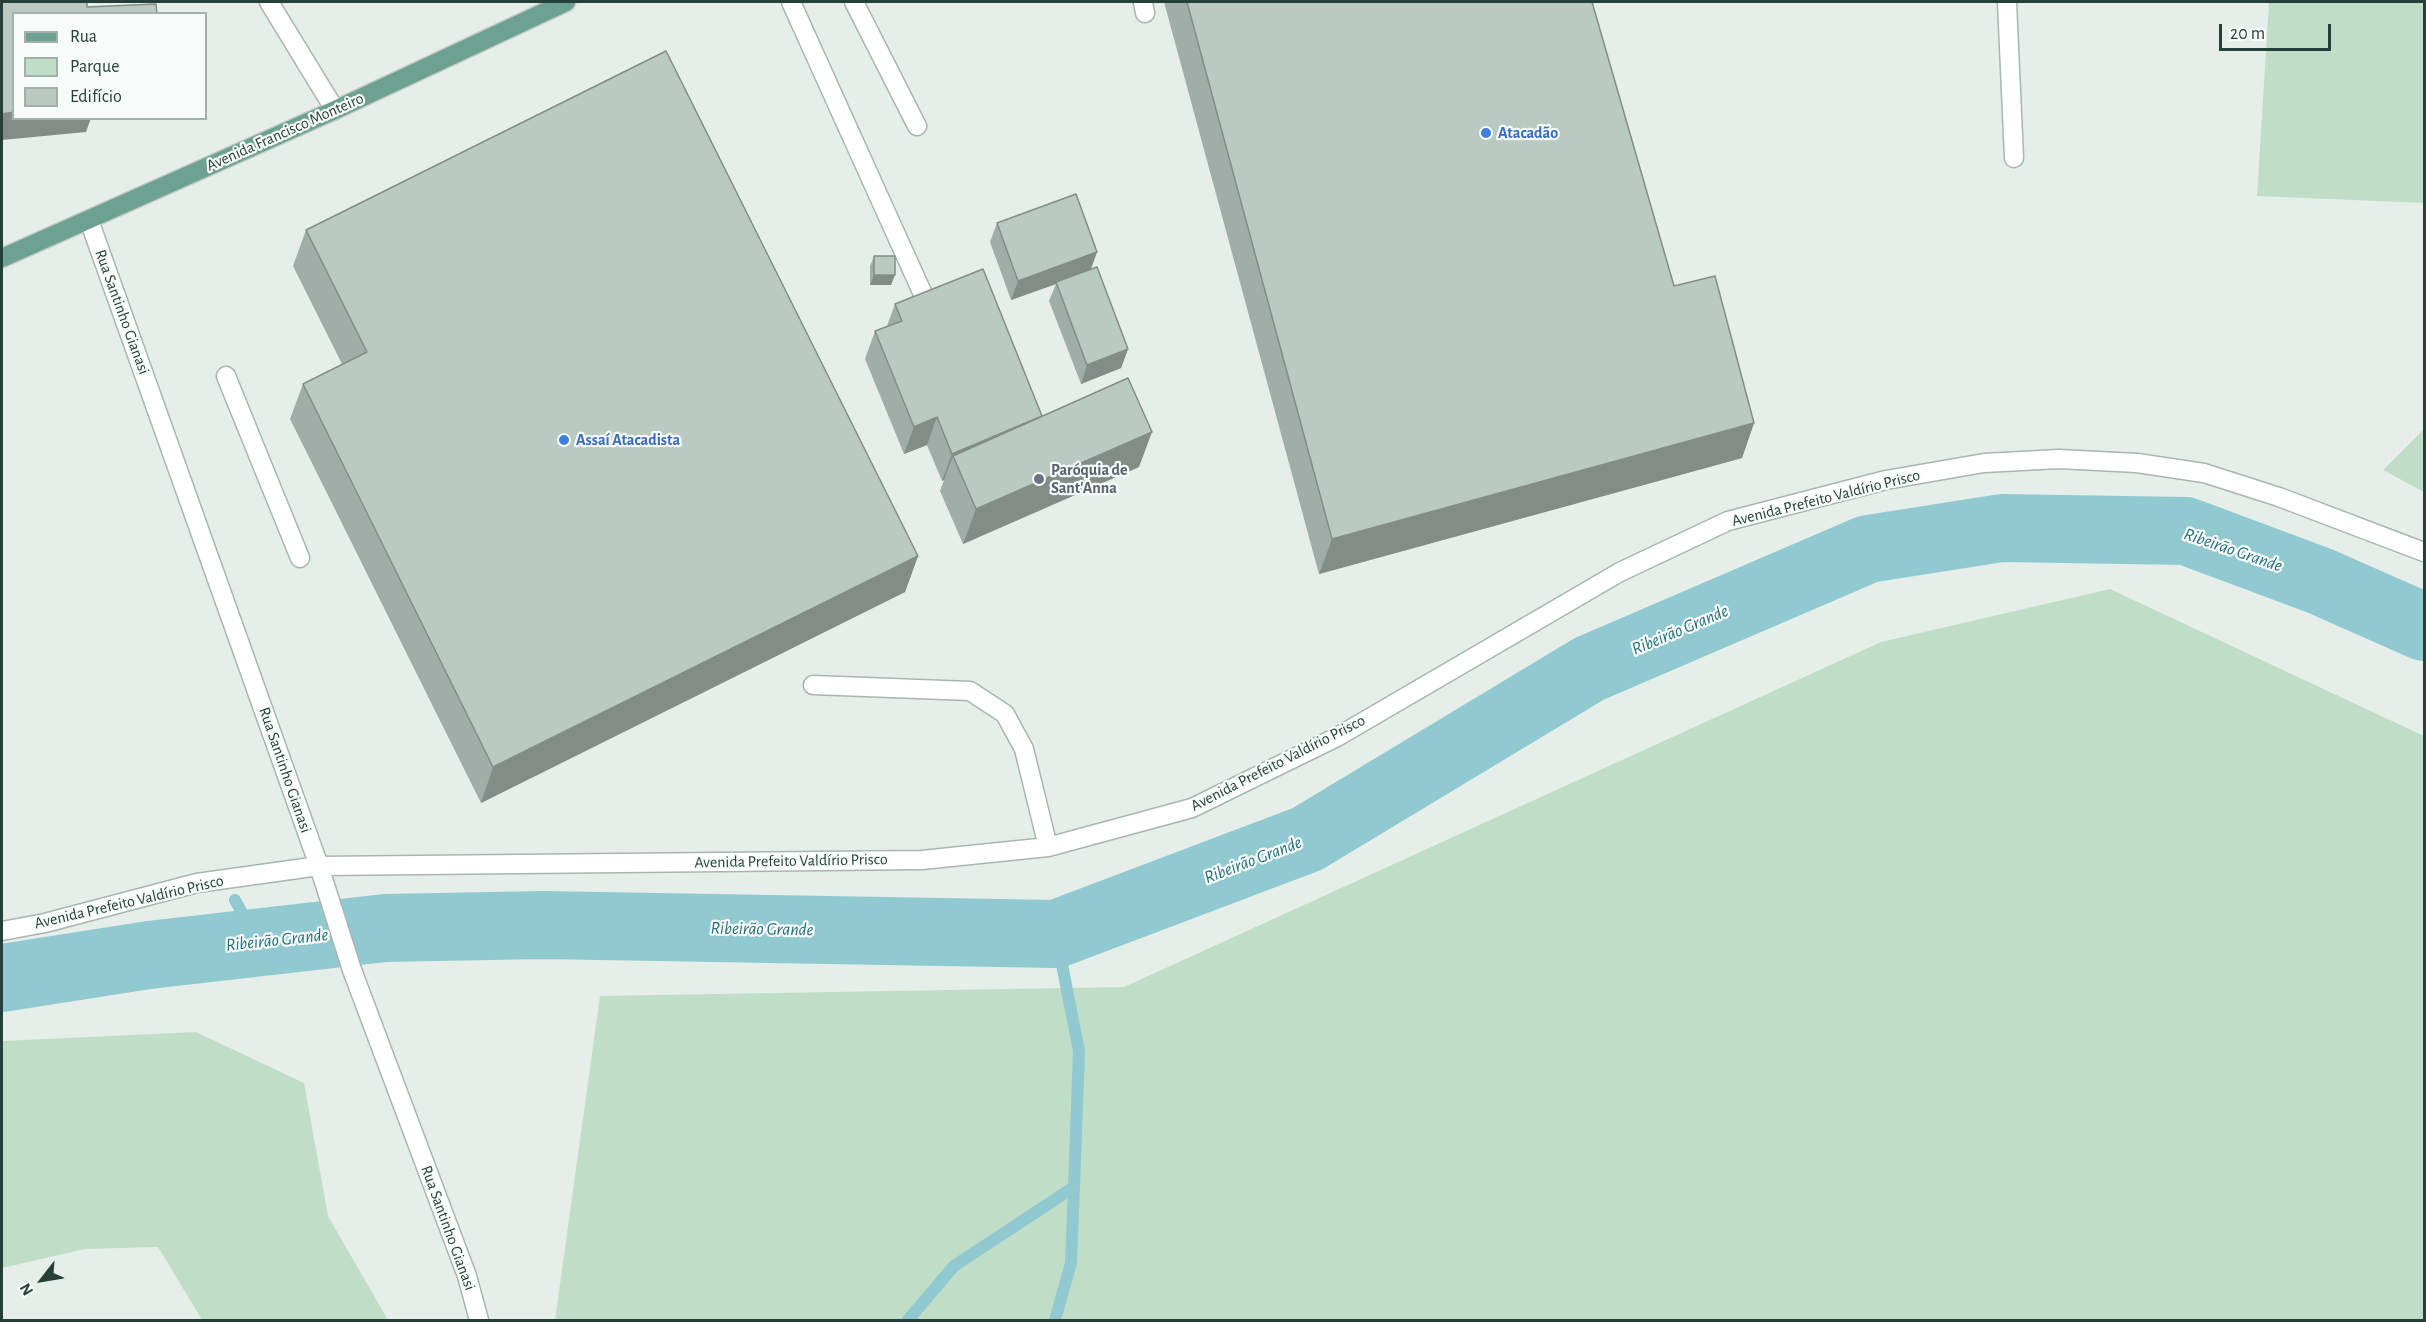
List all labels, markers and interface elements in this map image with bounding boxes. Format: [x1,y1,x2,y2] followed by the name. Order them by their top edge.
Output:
[12,12,207,120] legend
[2222,12,2334,50] scale bar
[2230,25,2265,43] text: 20 m
[70,28,97,46] text: Rua
[70,58,119,76] text: Parque
[70,88,122,106] text: Edifício
[203,89,367,175] street label: Avenida Francisco Monteiro
[1498,123,1558,143] place label: Atacadão
[1479,126,1493,140] marker: Atacadão
[90,247,154,377] street label: Rua Santinho Gianasi
[576,430,680,450] place label: Assaí Atacadista
[557,433,571,447] marker: Assaí Atacadista
[1051,460,1127,498] place label: Paróquia de Sant'Anna
[1730,465,1922,531] street label: Avenida Prefeito Valdírio Prisco
[1032,472,1046,486] marker: Paróquia de Sant'Anna
[2181,523,2285,577] water label: Ribeirão Grande
[1628,600,1732,660] water label: Ribeirão Grande
[254,705,316,835] street label: Rua Santinho Gianasi
[1187,711,1369,815] street label: Avenida Prefeito Valdírio Prisco
[1201,832,1305,888] water label: Ribeirão Grande
[694,850,888,872] street label: Avenida Prefeito Valdírio Prisco
[33,871,225,933] street label: Avenida Prefeito Valdírio Prisco
[710,917,814,941] water label: Ribeirão Grande
[225,924,329,956] water label: Ribeirão Grande
[416,1163,480,1293] street label: Rua Santinho Gianasi
[12,1250,72,1310] north arrow
[17,1280,36,1298] text: N

